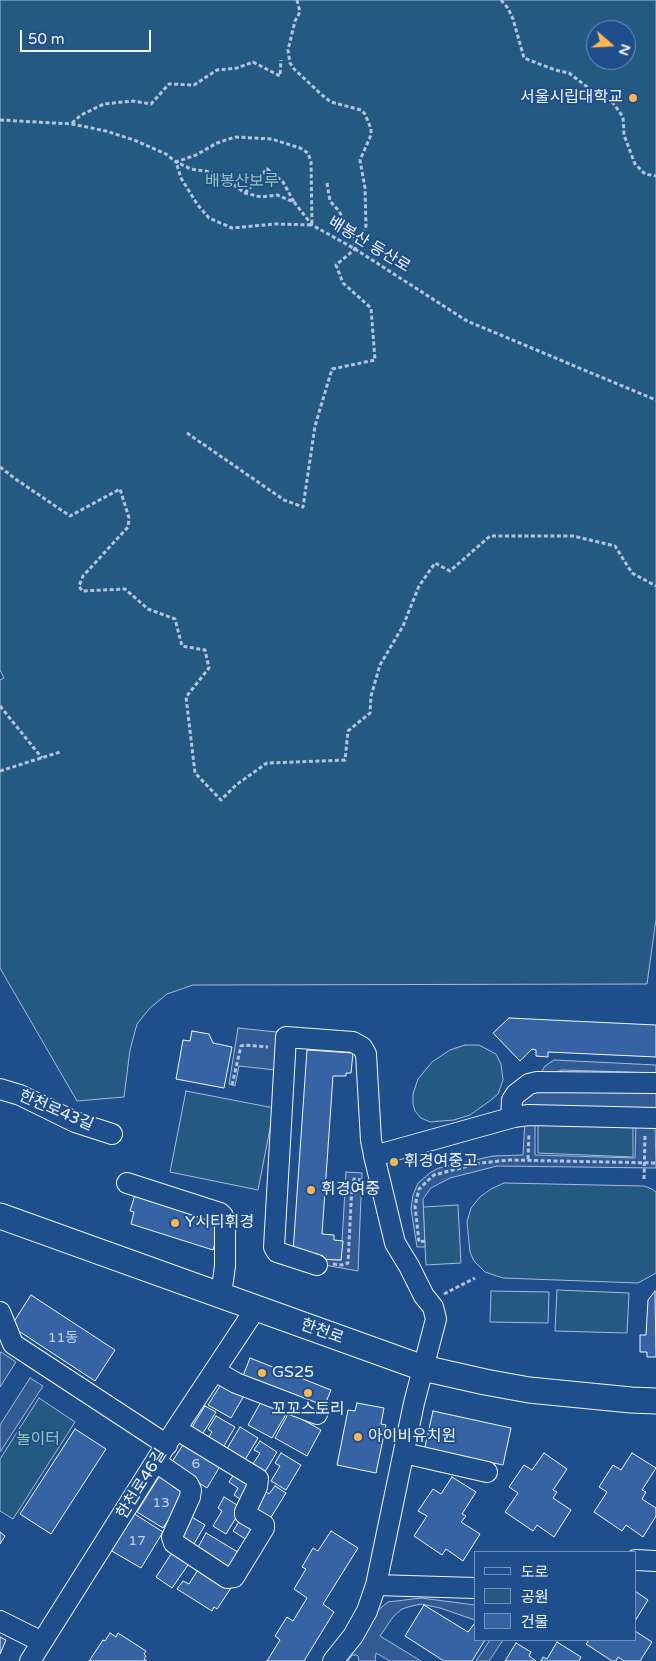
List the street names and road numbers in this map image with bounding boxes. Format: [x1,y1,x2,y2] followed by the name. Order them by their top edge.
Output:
[324,213,414,277] street label: 배봉산 등산로
[16,1087,96,1135] street label: 한천로43길
[298,1315,346,1349] street label: 한천로
[113,1445,171,1523] street label: 한천로46길

